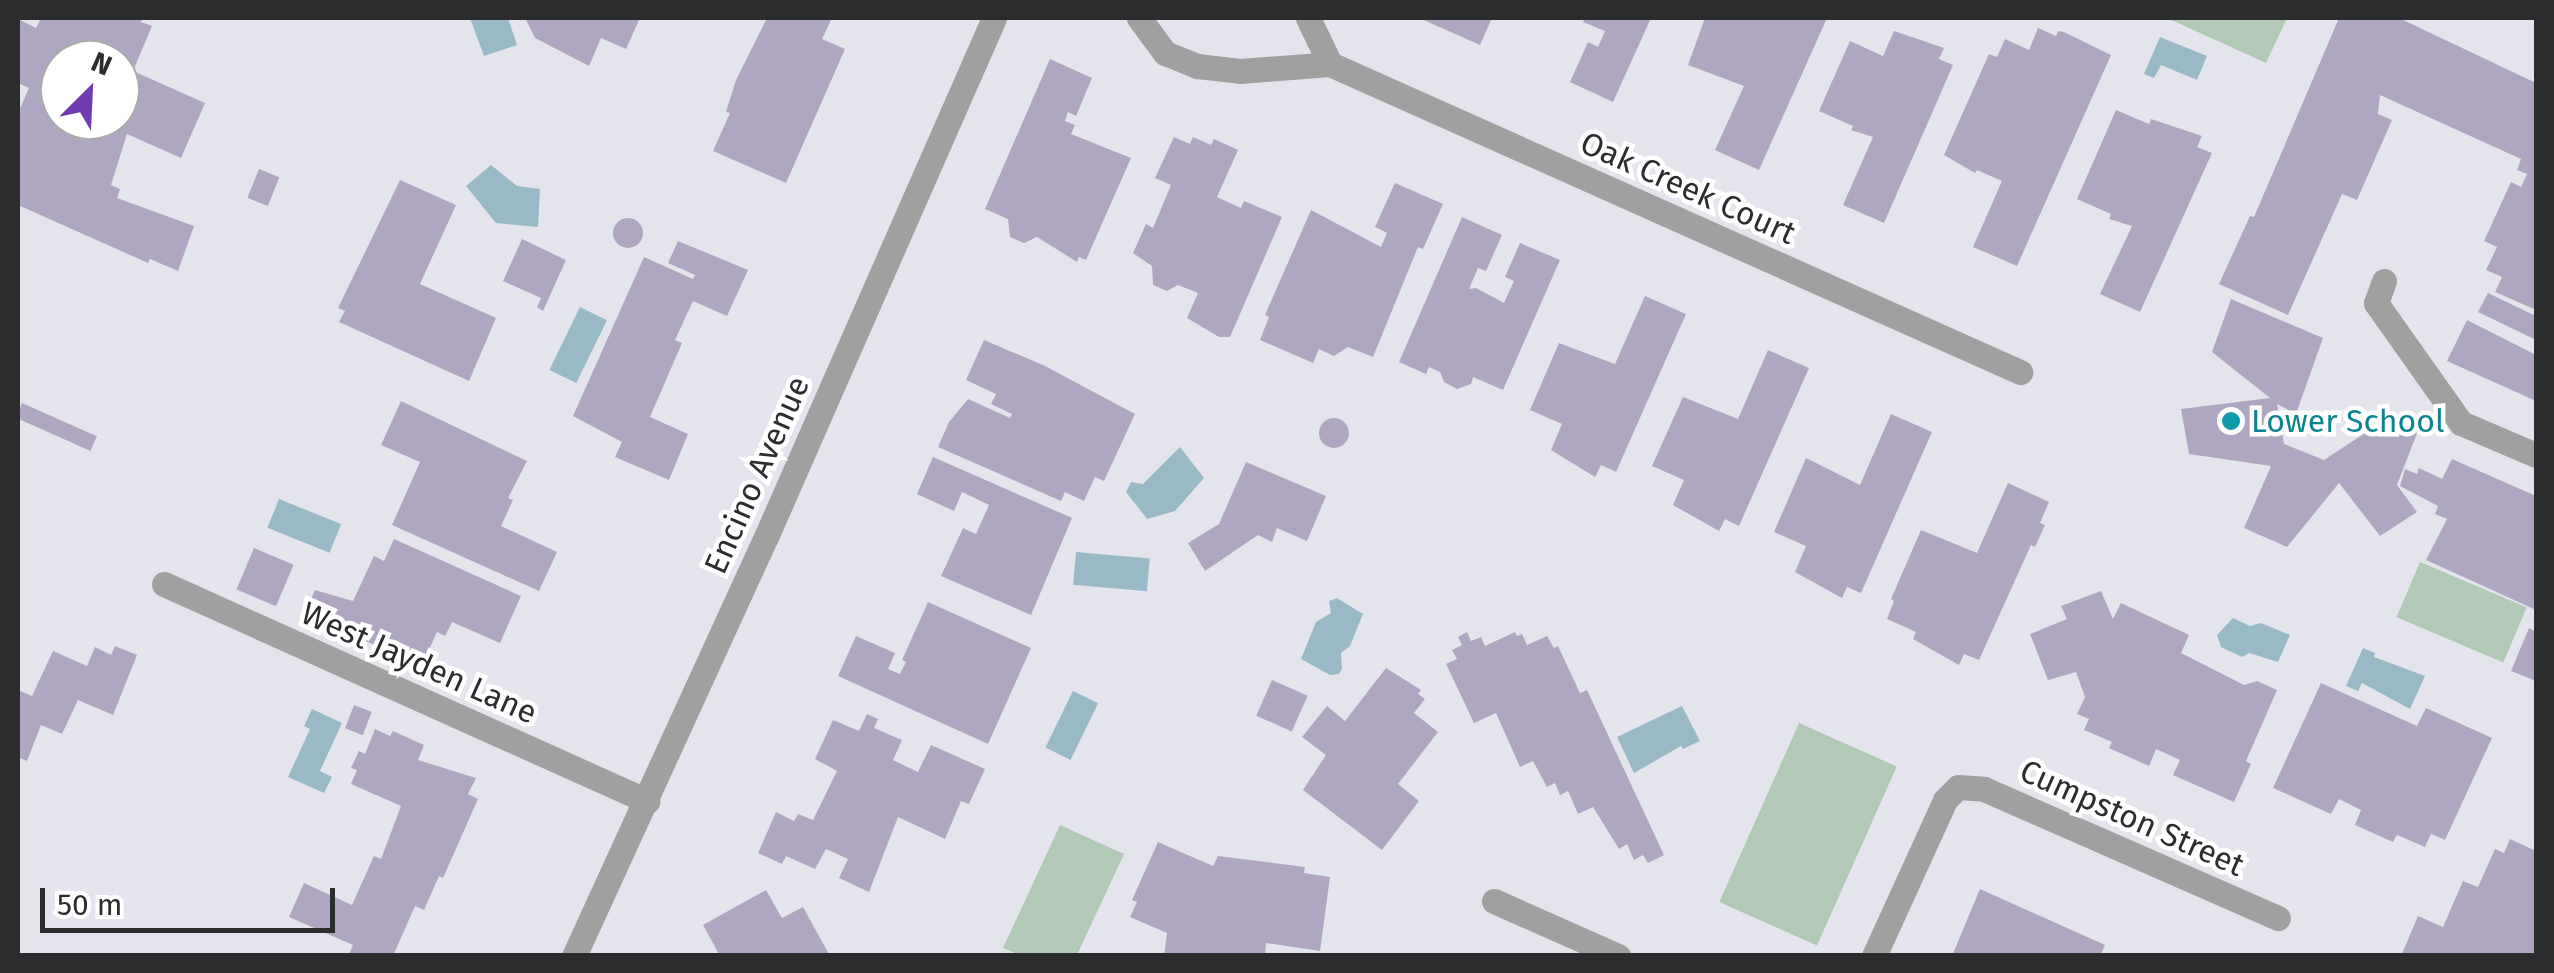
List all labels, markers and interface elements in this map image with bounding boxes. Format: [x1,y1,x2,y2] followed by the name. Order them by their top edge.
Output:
[40,40,140,140] north arrow
[86,45,117,83] text: N
[1575,123,1801,253] street label: Oak Creek Court
[696,370,818,580] street label: Encino Avenue
[2251,402,2444,440] place label: Lower School
[2220,410,2242,432] marker: Lower School
[295,594,543,732] street label: West Jayden Lane
[2014,751,2250,885] street label: Cumpston Street
[45,868,340,930] scale bar
[57,887,122,923] text: 50 m

